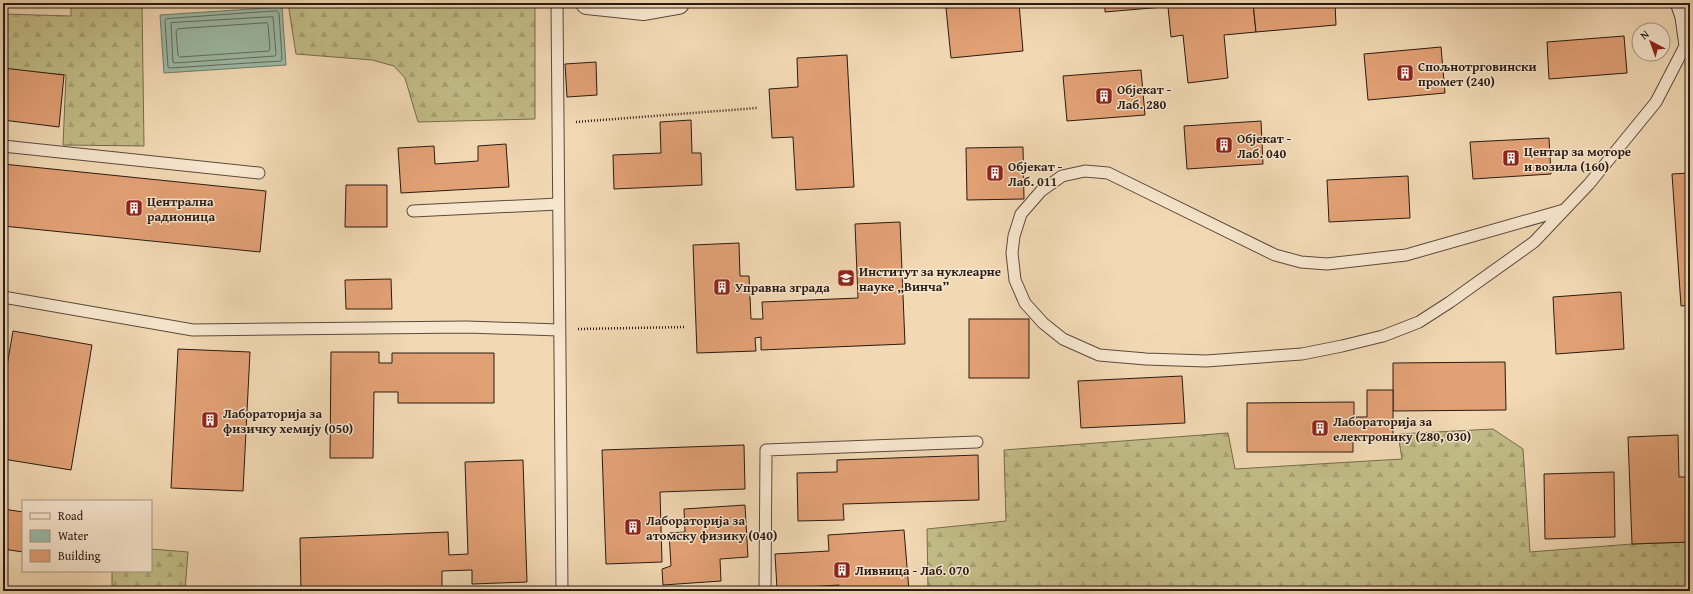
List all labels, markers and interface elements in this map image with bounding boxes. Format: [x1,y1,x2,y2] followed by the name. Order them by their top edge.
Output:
[1631,22,1671,62] north arrow
[1636,26,1653,43] text: N
[1418,57,1537,91] place label: Спољнотрговински промет (240)
[1395,63,1415,83] building icon: Спољнотрговински промет (240)
[1117,80,1171,114] place label: Објекат - Лаб. 280
[1094,86,1114,106] building icon: Објекат - Лаб. 280
[1237,129,1291,163] place label: Објекат - Лаб. 040
[1214,135,1234,155] building icon: Објекат - Лаб. 040
[1524,142,1631,176] place label: Центар за моторе и возила (160)
[1501,148,1521,168] building icon: Центар за моторе и возила (160)
[1008,157,1062,191] place label: Објекат - Лаб. 011
[985,163,1005,183] building icon: Објекат - Лаб. 011
[147,192,215,226] place label: Централна радионица
[124,198,144,218] building icon: Централна радионица
[859,262,1001,296] place label: Институт за нуклеарне науке „Винча”
[836,268,856,288] school or university icon: Институт за нуклеарне науке „Винча”
[712,277,732,297] building icon: Управна зграда
[735,278,830,297] place label: Управна зграда
[223,404,353,438] place label: Лабораторија за физичку хемију (050)
[200,410,220,430] building icon: Лабораторија за физичку хемију (050)
[1333,412,1471,446] place label: Лабораторија за електронику (280, 030)
[1310,418,1330,438] building icon: Лабораторија за електронику (280, 030)
[22,500,152,572] legend
[58,507,84,524] text: Road
[646,511,777,545] place label: Лабораторија за атомску физику (040)
[623,517,643,537] building icon: Лабораторија за атомску физику (040)
[58,527,88,544] text: Water
[58,547,101,564] text: Building
[832,560,852,580] building icon: Ливница - Лаб. 070
[855,561,970,580] place label: Ливница - Лаб. 070

